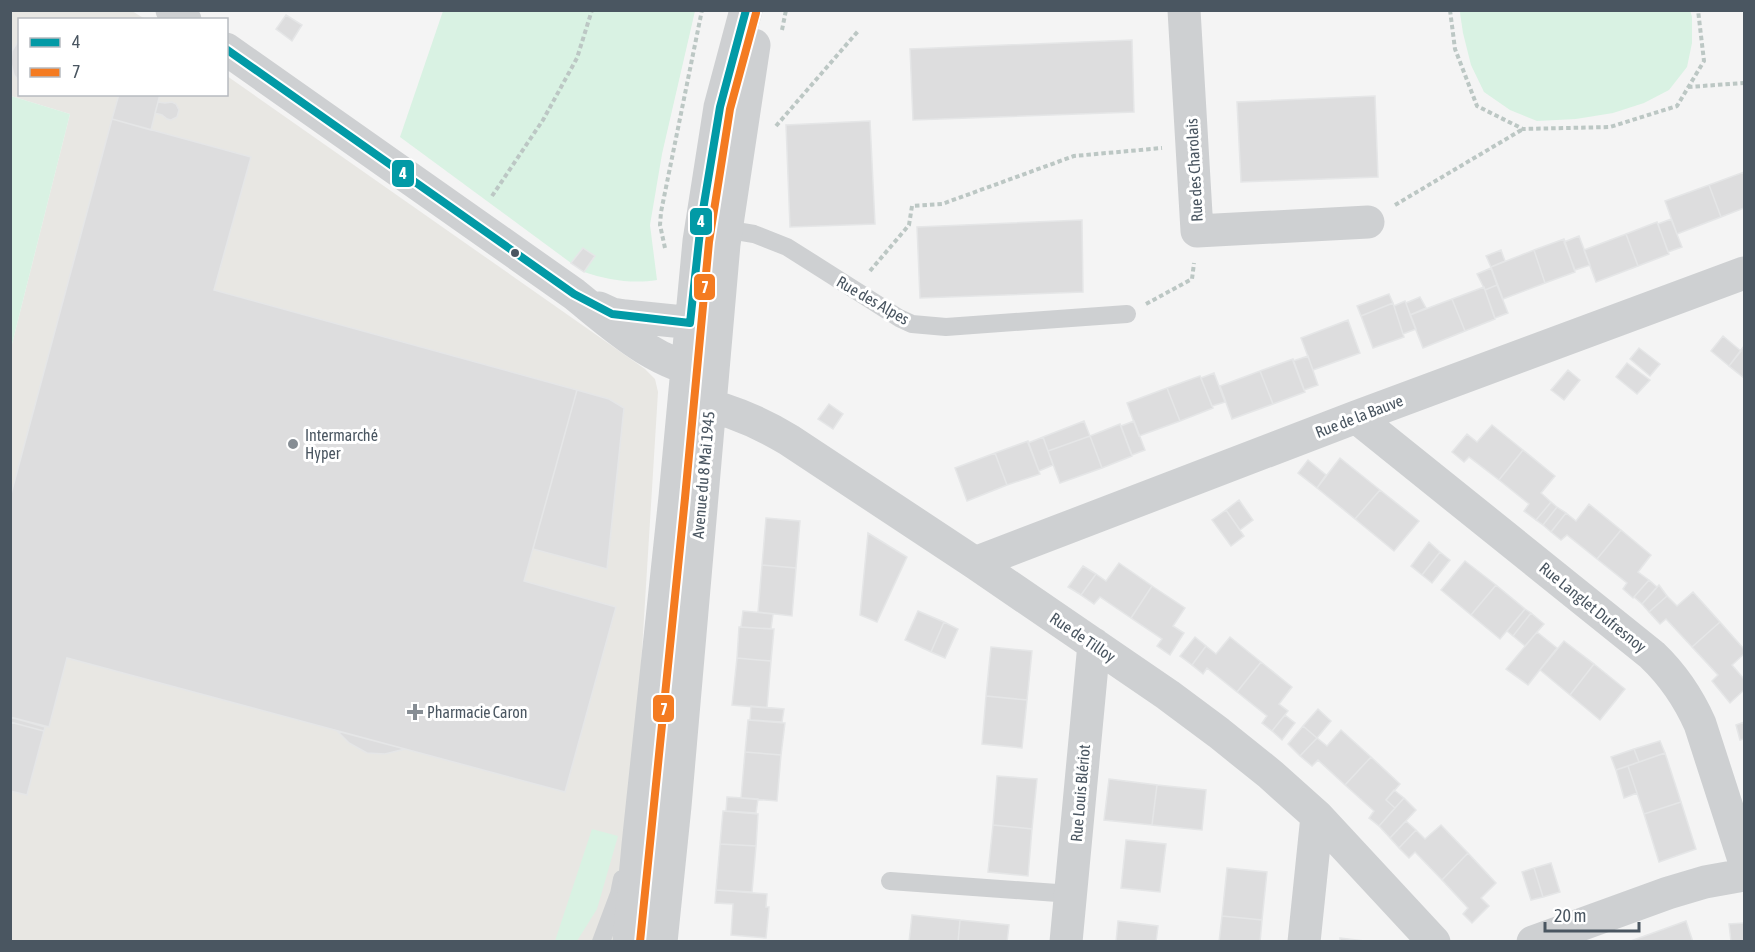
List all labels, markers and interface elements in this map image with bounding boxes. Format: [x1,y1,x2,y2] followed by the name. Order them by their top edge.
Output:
[18,18,228,96] legend
[72,31,80,52] text: 4
[72,61,80,82] text: 7
[1182,117,1206,222] street label: Rue des Charolais
[391,159,415,188] line badge: 4
[398,164,407,182] text: 4
[689,207,713,236] line badge: 4
[696,212,705,230] text: 4
[509,247,521,259] unlabelled marker
[833,272,913,329] street label: Rue des Alpes
[693,273,716,301] line badge: 7
[701,278,709,296] text: 7
[1313,391,1405,441] street label: Rue de la Bauve
[688,411,718,539] street label: Avenue du 8 Mai 1945
[305,426,378,463] place label: Intermarché Hyper
[286,437,300,451] marker: Intermarché Hyper
[1535,558,1650,657] street label: Rue Langlet Dufresnoy
[1046,609,1119,666] street label: Rue de Tilloy
[652,694,675,723] line badge: 7
[660,700,668,718] text: 7
[427,703,527,721] place label: Pharmacie Caron
[408,705,422,719] marker: Pharmacie Caron
[1067,743,1093,842] street label: Rue Louis Blériot
[1545,895,1640,933] scale bar
[1554,905,1586,926] text: 20 m

